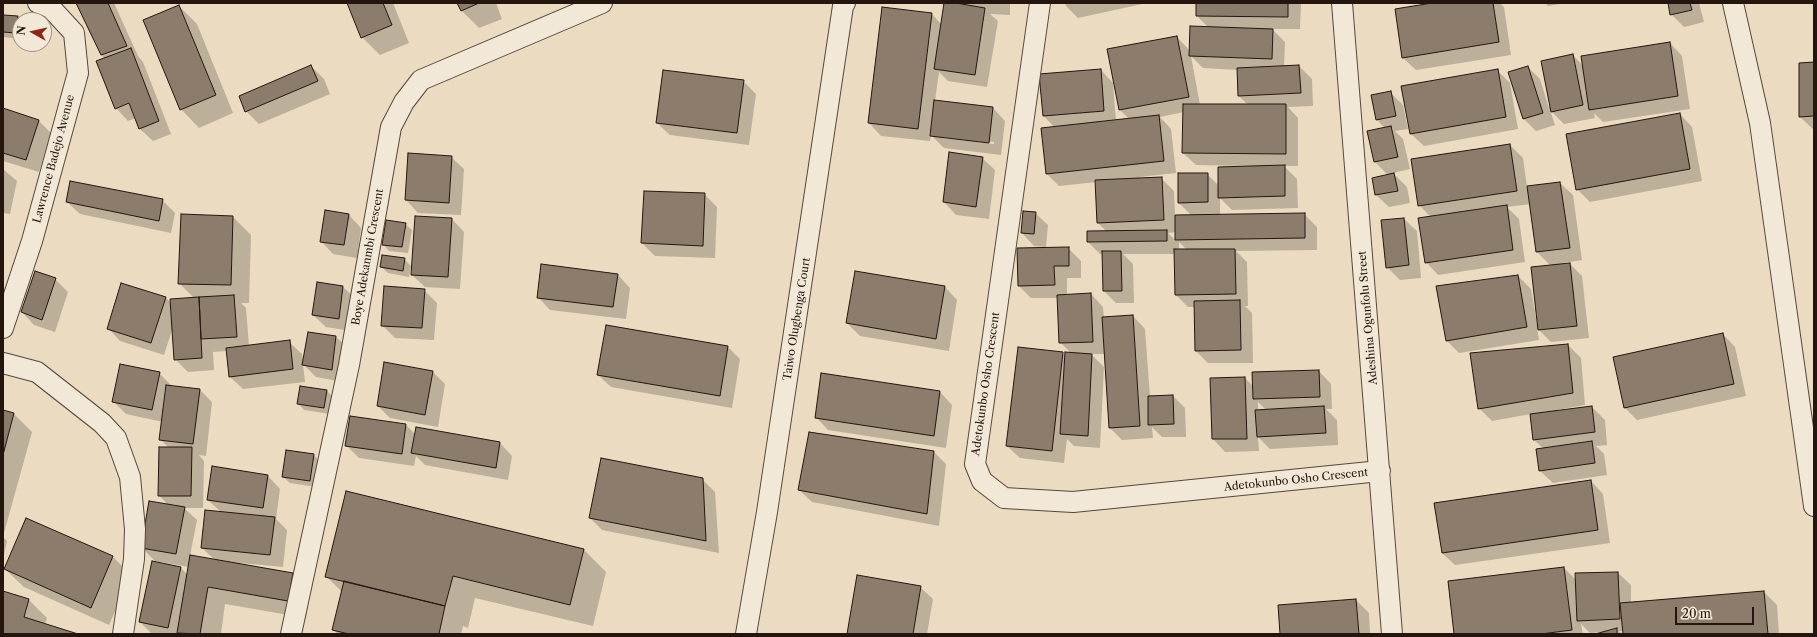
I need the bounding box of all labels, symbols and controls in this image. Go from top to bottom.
north arrow [12,12,52,52]
text: N [14,25,29,36]
street label: Lawrence Badejo Avenue [30,93,78,225]
street label: Boye Adekanmbi Crescent [349,188,387,326]
street label: Adeshina Ogunfolu Street [1356,250,1380,386]
street label: Taiwo Olugbenga Court [781,257,813,381]
street label: Adetokunbo Osho Crescent [969,311,1003,457]
street label: Adetokunbo Osho Crescent [1223,466,1369,494]
scale bar [1677,599,1756,625]
text: 20 m [1682,606,1711,621]

